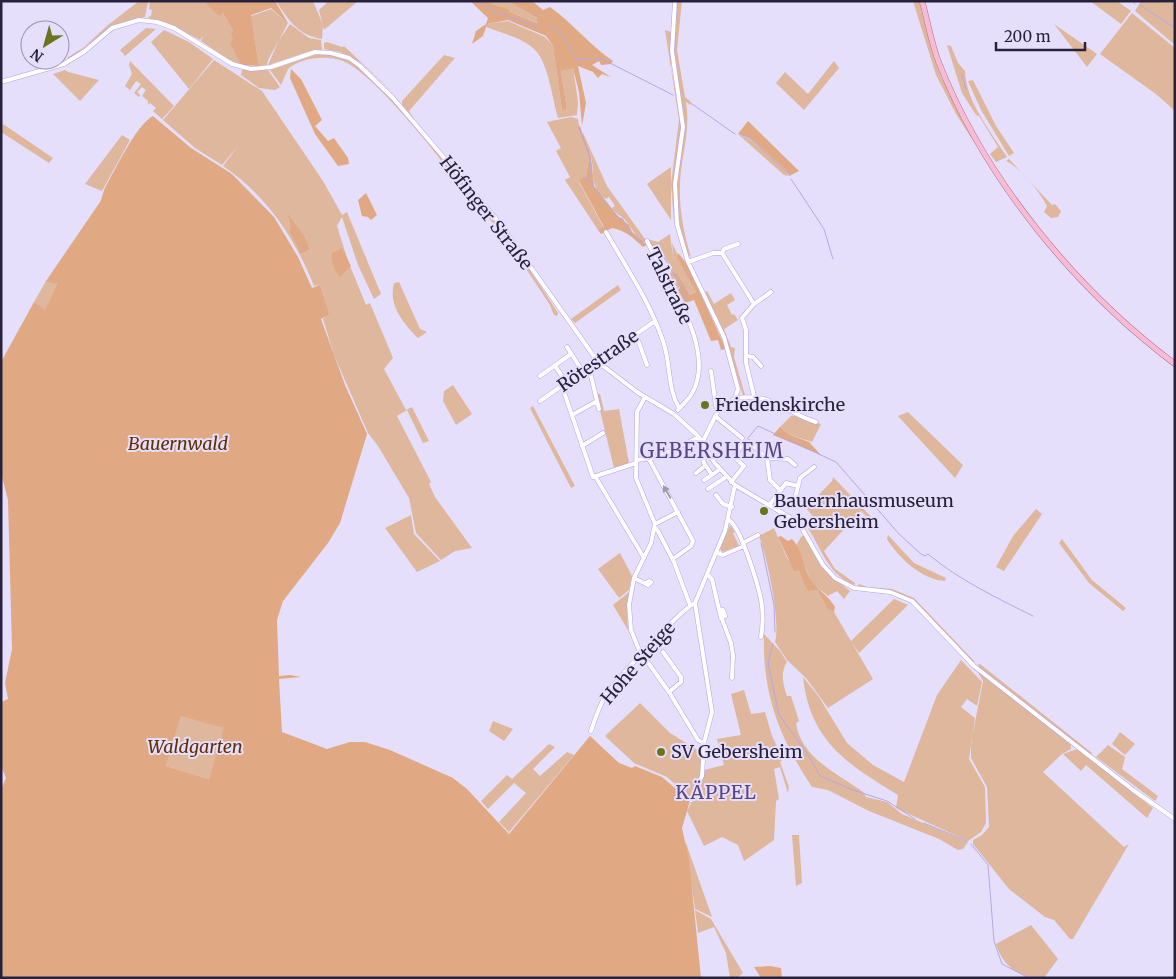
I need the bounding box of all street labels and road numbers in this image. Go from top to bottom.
street label: Höfinger Straße [435,151,538,274]
street label: Talstraße [641,244,698,328]
street label: Rötestraße [553,324,643,397]
street label: Hohe Steige [595,617,680,709]

